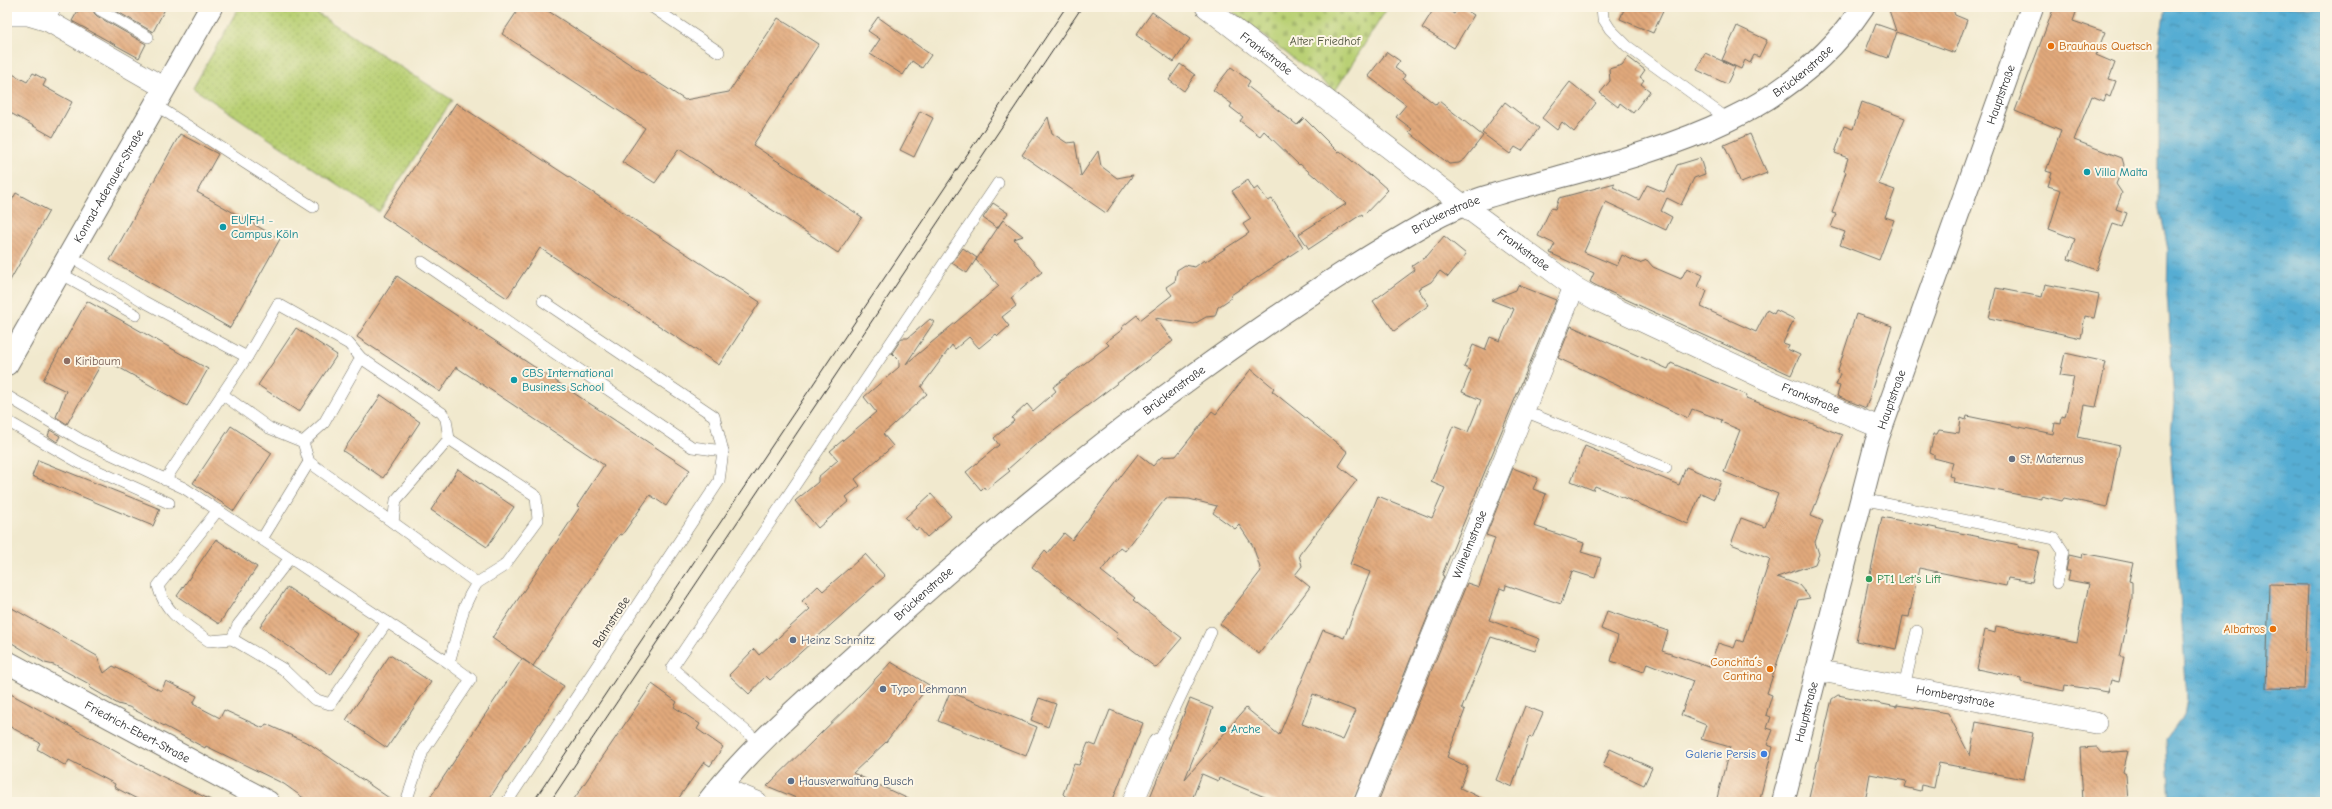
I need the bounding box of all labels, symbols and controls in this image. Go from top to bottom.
street label: Frankstraße [1238,29,1295,78]
park label: Alter Friedhof [1290,34,1361,48]
place label: Brauhaus Quetsch [2059,39,2152,53]
marker: Brauhaus Quetsch [2046,41,2056,51]
street label: Brückenstraße [1770,42,1836,100]
street label: Hauptstraße [1984,63,2018,126]
street label: Konrad-Adenauer-Straße [71,127,147,245]
place label: Villa Malta [2095,165,2148,179]
marker: Villa Malta [2082,167,2092,177]
street label: Brückenstraße [1409,193,1482,237]
place label: EU|FH - Campus Köln [231,213,298,241]
marker: EU|FH - Campus Köln [218,222,228,232]
street label: Frankstraße [1495,226,1553,274]
place label: Kiribaum [75,354,121,368]
marker: Kiribaum [62,356,72,366]
street label: Brückenstraße [1140,362,1208,418]
place label: CBS International Business School [522,366,613,394]
street label: Hauptstraße [1874,368,1909,431]
marker: CBS International Business School [509,375,519,385]
street label: Frankstraße [1779,380,1842,417]
place label: St. Maternus [2020,452,2084,466]
marker: St. Maternus [2007,454,2017,464]
street label: Wilhelmstraße [1449,508,1490,581]
street label: Brückenstraße [891,564,956,623]
place label: PT1 Let's Lift [1877,572,1941,586]
marker: PT1 Let's Lift [1864,574,1874,584]
street label: Bahnstraße [589,594,633,650]
place label: Albatros [2224,622,2265,636]
marker: Albatros [2268,624,2278,634]
place label: Heinz Schmitz [801,633,875,647]
marker: Heinz Schmitz [788,635,798,645]
place label: Conchita´s Cantina [1710,655,1762,683]
marker: Conchita´s Cantina [1765,664,1775,674]
street label: Hauptstraße [1792,680,1821,744]
place label: Typo Lehmann [891,682,967,696]
street label: Hombergstraße [1915,682,1996,711]
marker: Typo Lehmann [878,684,888,694]
street label: Friedrich-Ebert-Straße [82,698,192,766]
place label: Arche [1231,722,1261,736]
marker: Arche [1218,724,1228,734]
place label: Galerie Persis [1685,747,1756,761]
marker: Galerie Persis [1759,749,1769,759]
place label: Hausverwaltung Busch [799,774,914,788]
marker: Hausverwaltung Busch [786,776,796,786]

